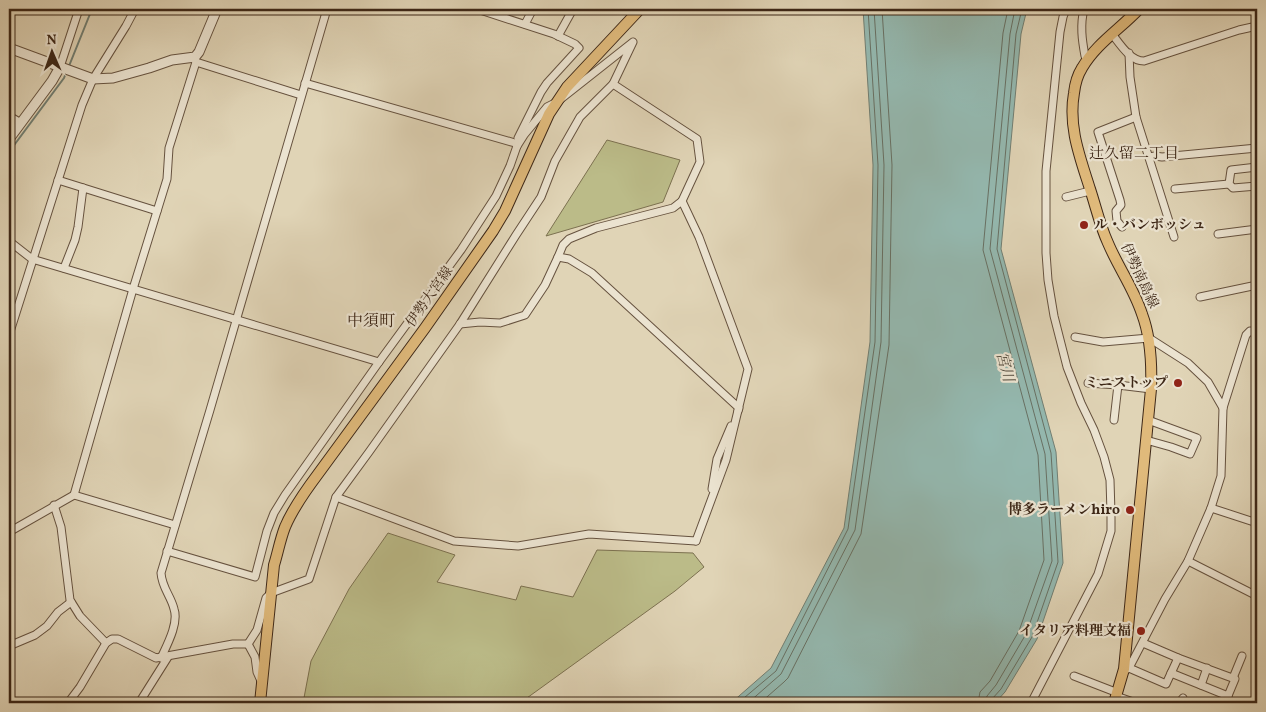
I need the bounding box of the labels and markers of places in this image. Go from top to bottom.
place label: ル・バンボッシュ [1094,216,1206,235]
marker: ル・バンボッシュ [1078,219,1090,231]
place label: ミニストップ [1084,374,1168,393]
marker: ミニストップ [1172,377,1184,389]
place label: 博多ラーメンhiro [1008,501,1120,520]
marker: 博多ラーメンhiro [1124,504,1136,516]
place label: イタリア料理文福 [1019,622,1131,641]
marker: イタリア料理文福 [1135,625,1147,637]

